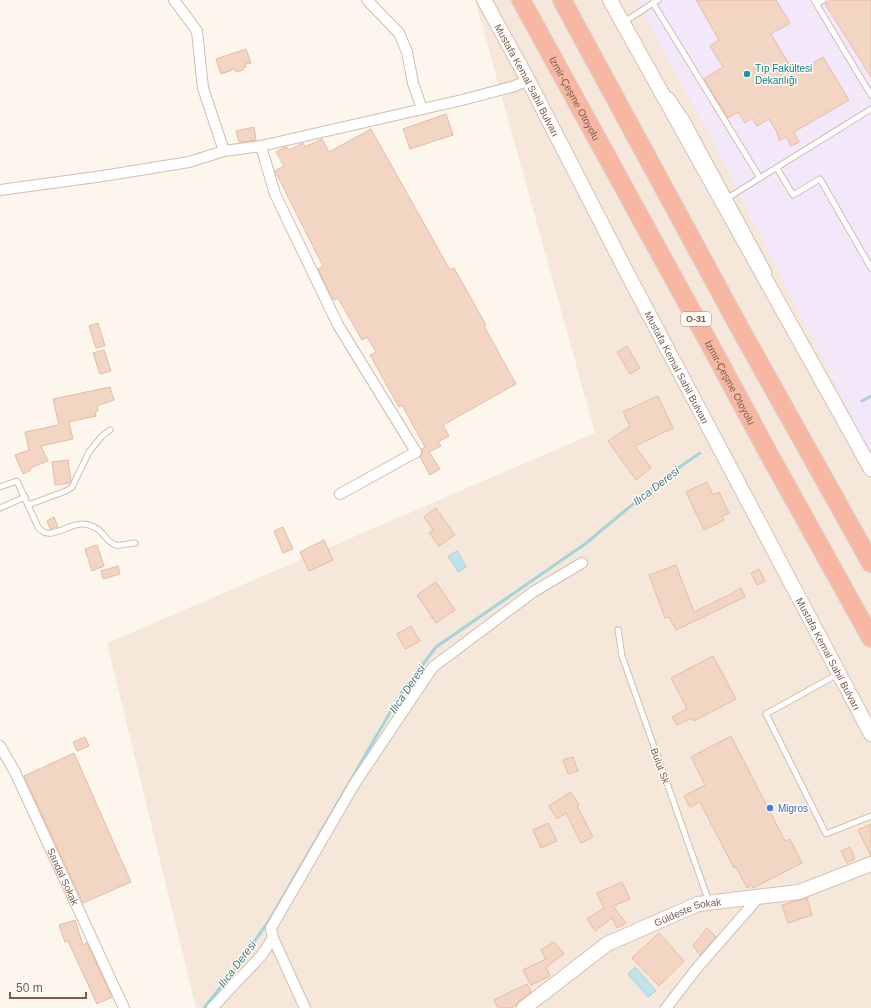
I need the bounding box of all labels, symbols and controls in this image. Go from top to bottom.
street label: Mustafa Kemal Sahil Bulvarı [492,22,561,138]
street label: İzmir-Çeşme Otoyolu [547,54,602,142]
place label: Tıp Fakültesi Dekanlığı [755,63,812,86]
marker: Tıp Fakültesi Dekanlığı [742,69,752,79]
street label: Mustafa Kemal Sahil Bulvarı [642,309,711,426]
road number: O-31 [681,312,711,326]
street label: İzmir-Çeşme Otoyolu [703,338,757,427]
water label: Ilıca Deresi [631,464,682,508]
street label: Mustafa Kemal Sahil Bulvarı [794,596,862,712]
water label: Ilıca Deresi [387,662,428,715]
street label: Bulut Sk. [649,746,673,788]
marker: Migros [765,803,775,813]
place label: Migros [778,803,808,814]
street label: Sandal Sokak [45,846,81,908]
street label: Güldeste Sokak [652,896,723,929]
water label: Ilıca Deresi [216,938,259,990]
scale bar [10,974,86,1000]
text: 50 m [16,981,43,995]

